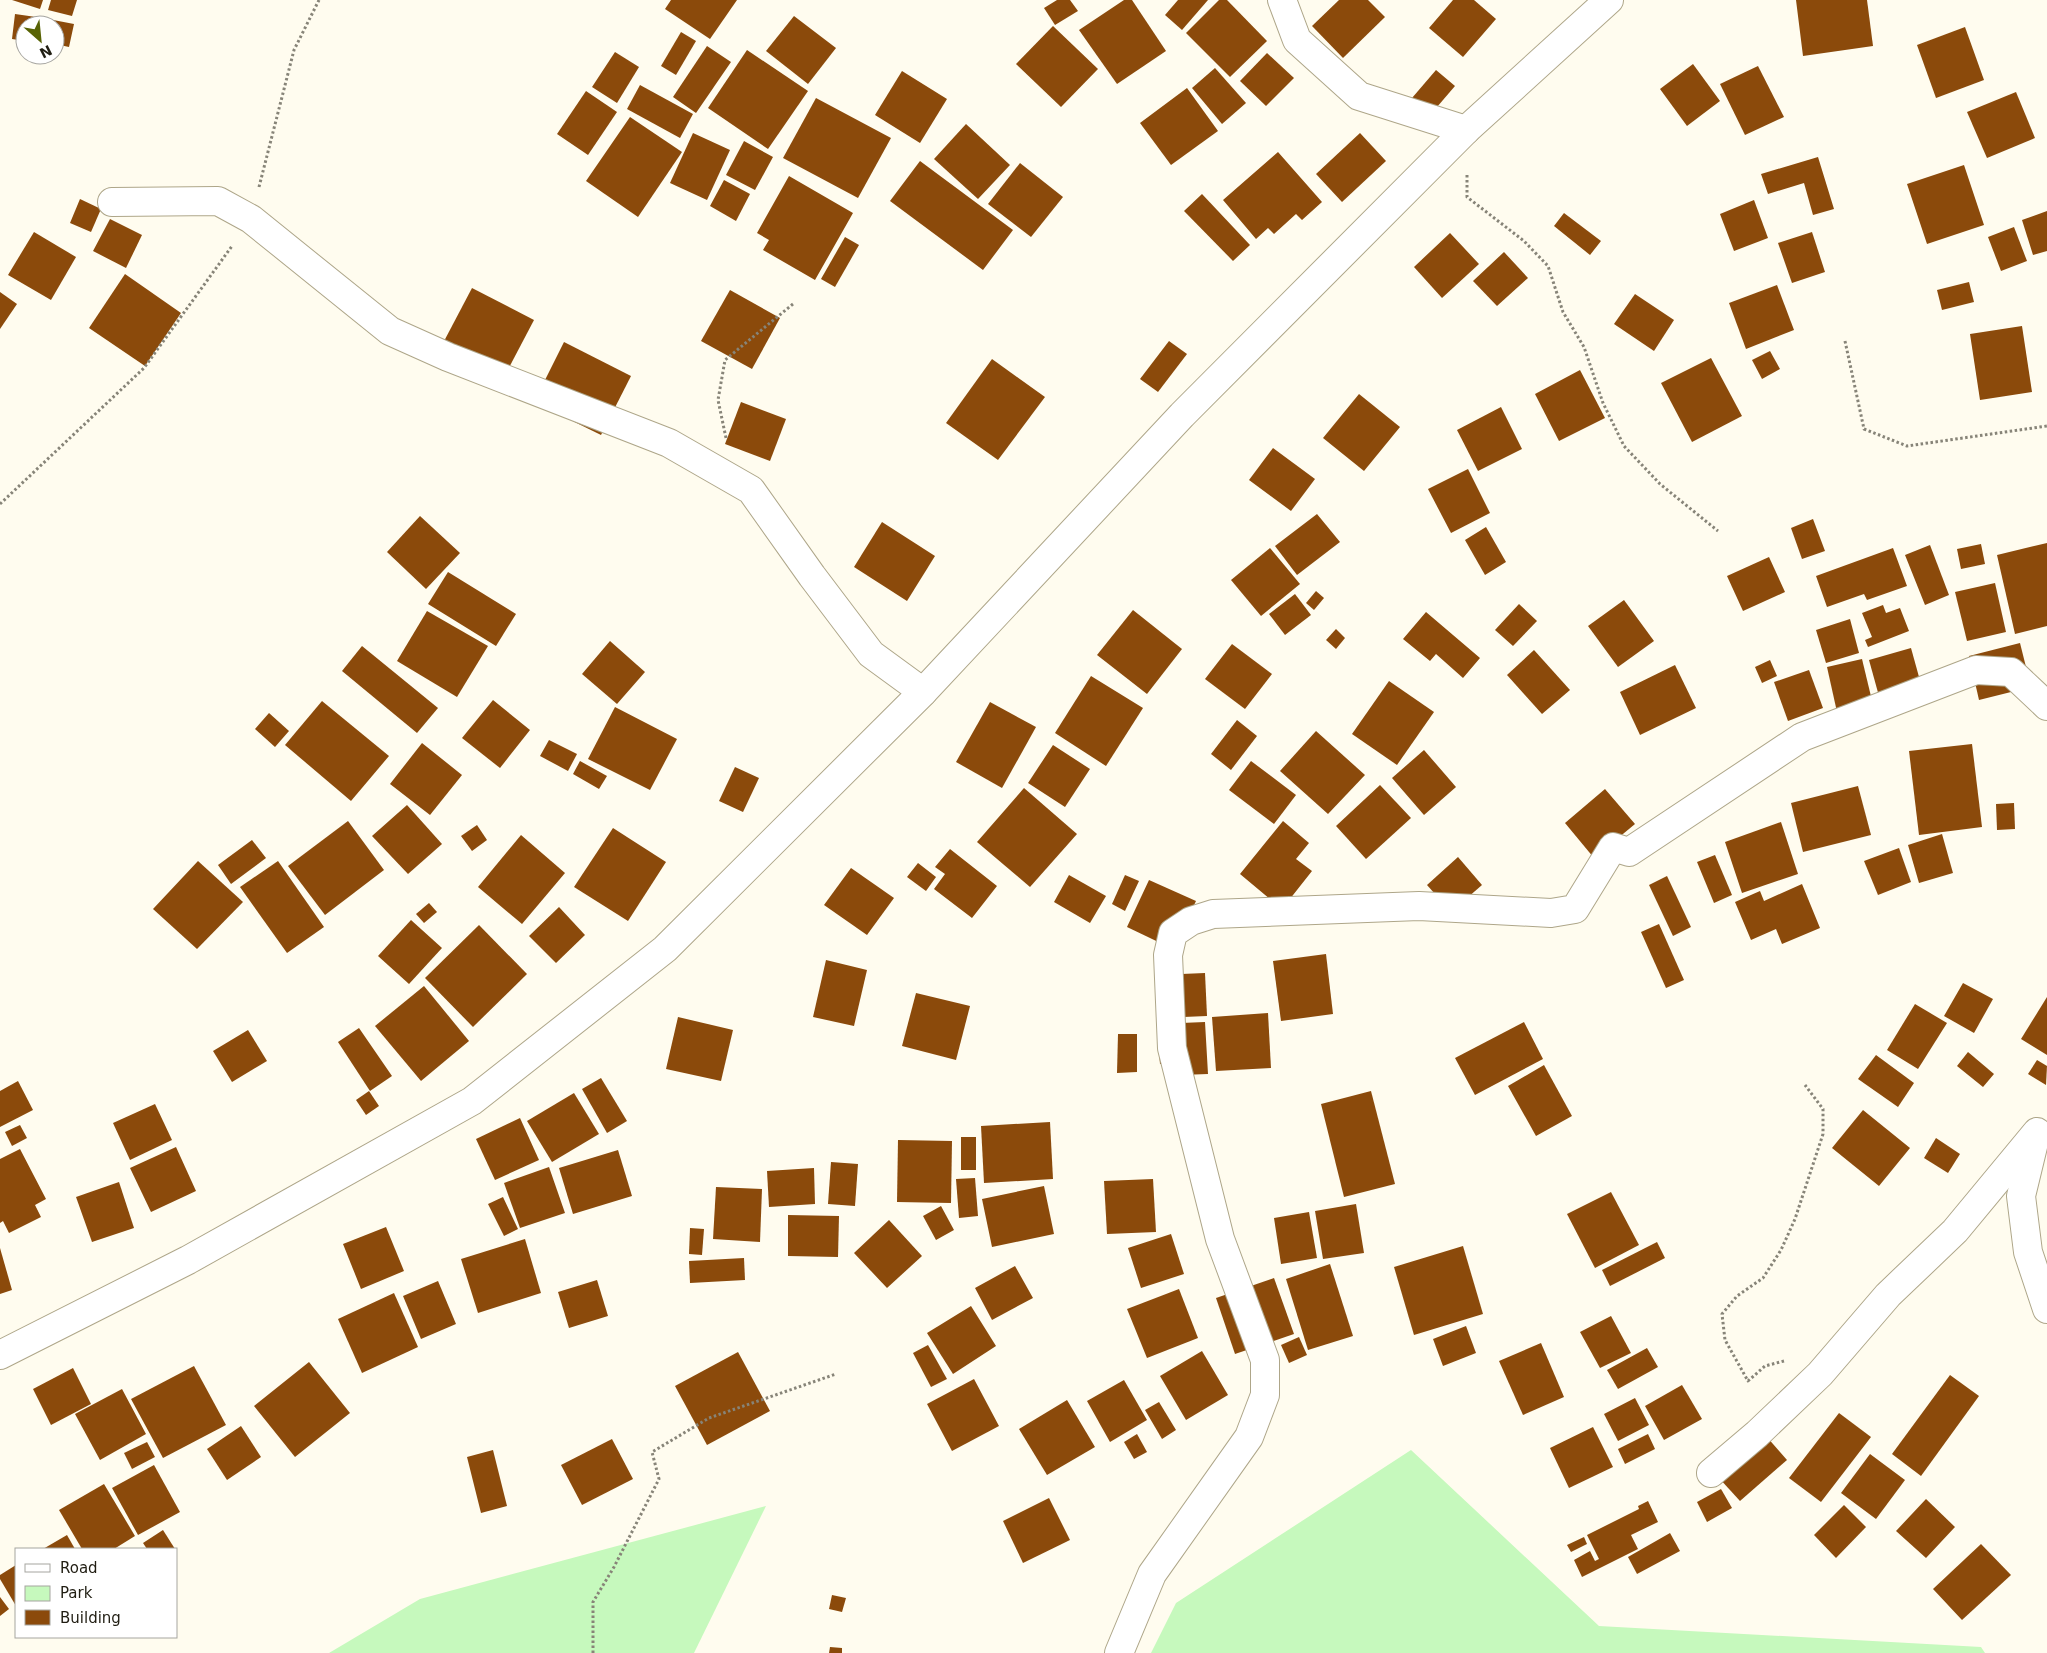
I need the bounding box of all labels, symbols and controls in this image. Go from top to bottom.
north arrow [15,15,65,65]
text: N [37,42,55,61]
legend [15,1548,178,1638]
text: Road [60,1559,98,1577]
text: Park [60,1584,93,1602]
text: Building [60,1609,121,1627]

